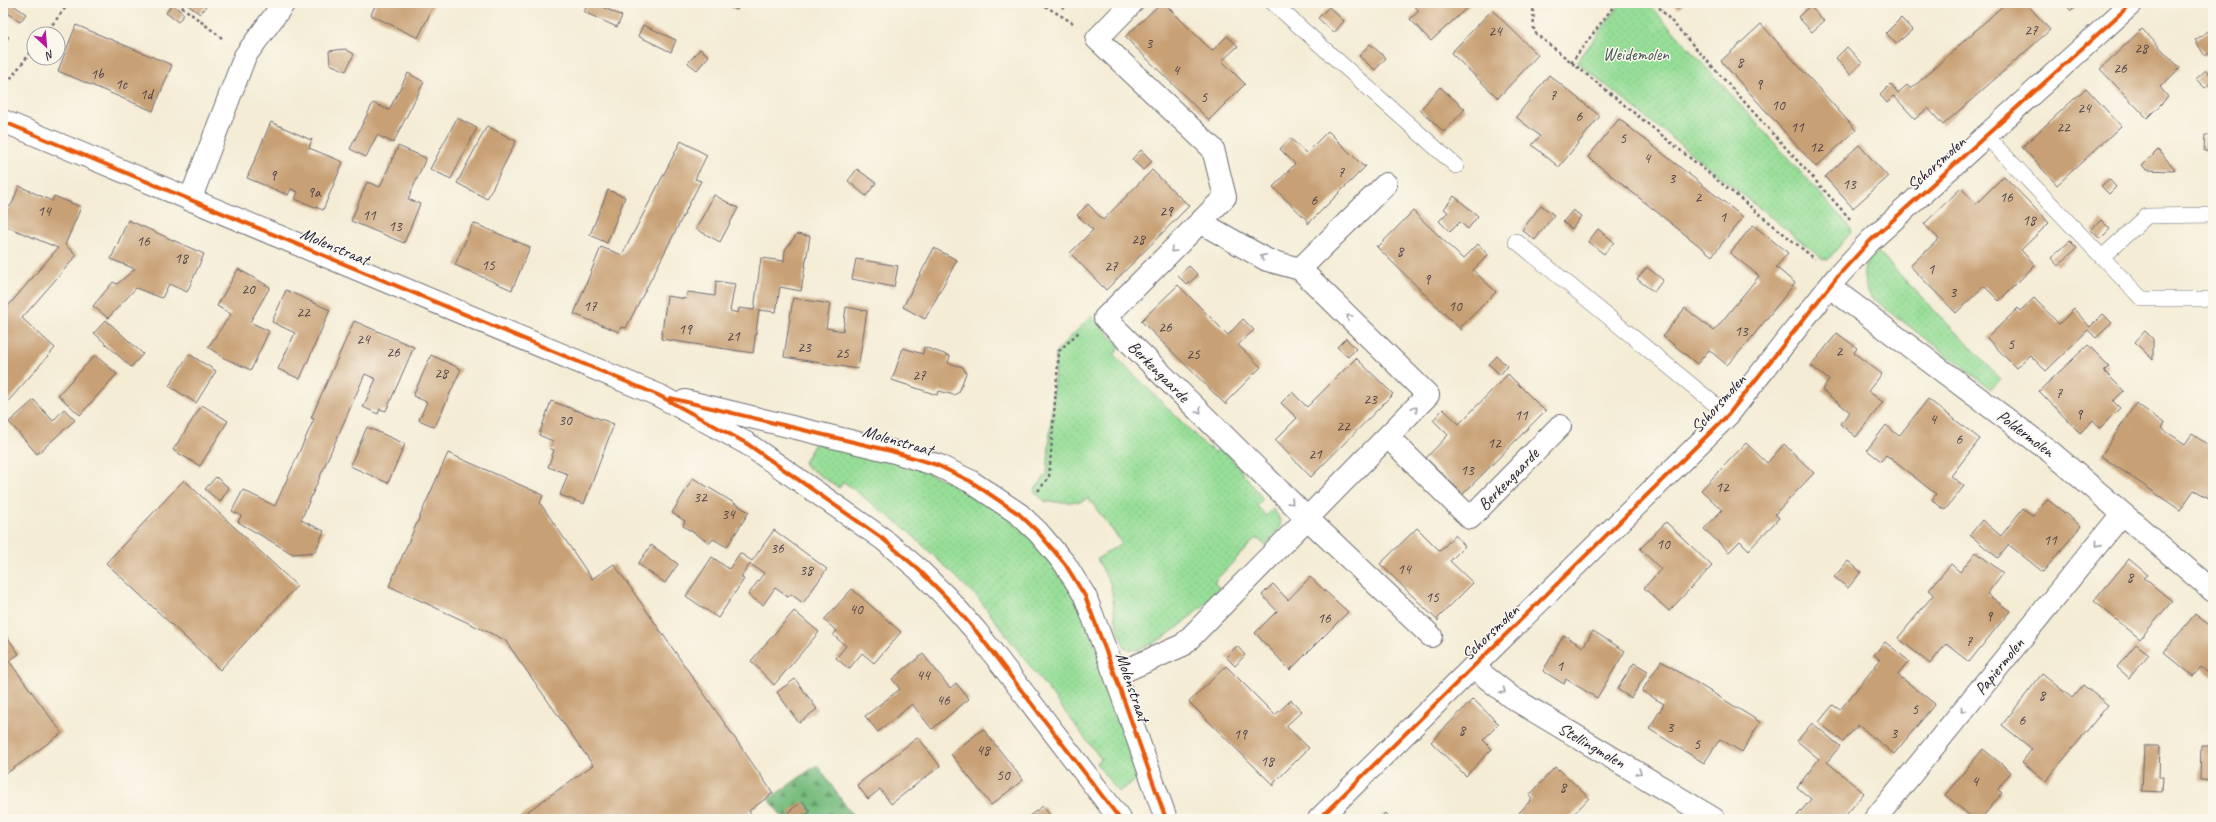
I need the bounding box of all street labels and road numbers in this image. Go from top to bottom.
street label: Schorsmolen [1903,131,1971,195]
street label: Molenstraat [298,223,374,271]
street label: Berkengaarde [1123,336,1195,408]
street label: Schorsmolen [1686,369,1751,437]
street label: Poldermolen [1993,405,2060,462]
street label: Molenstraat [860,420,938,461]
street label: Berkengaarde [1473,443,1544,515]
street label: Schorsmolen [1457,599,1525,665]
street label: Papiermolen [1970,633,2029,699]
street label: Molenstraat [1111,650,1155,727]
street label: Stellingmolen [1554,718,1629,773]

